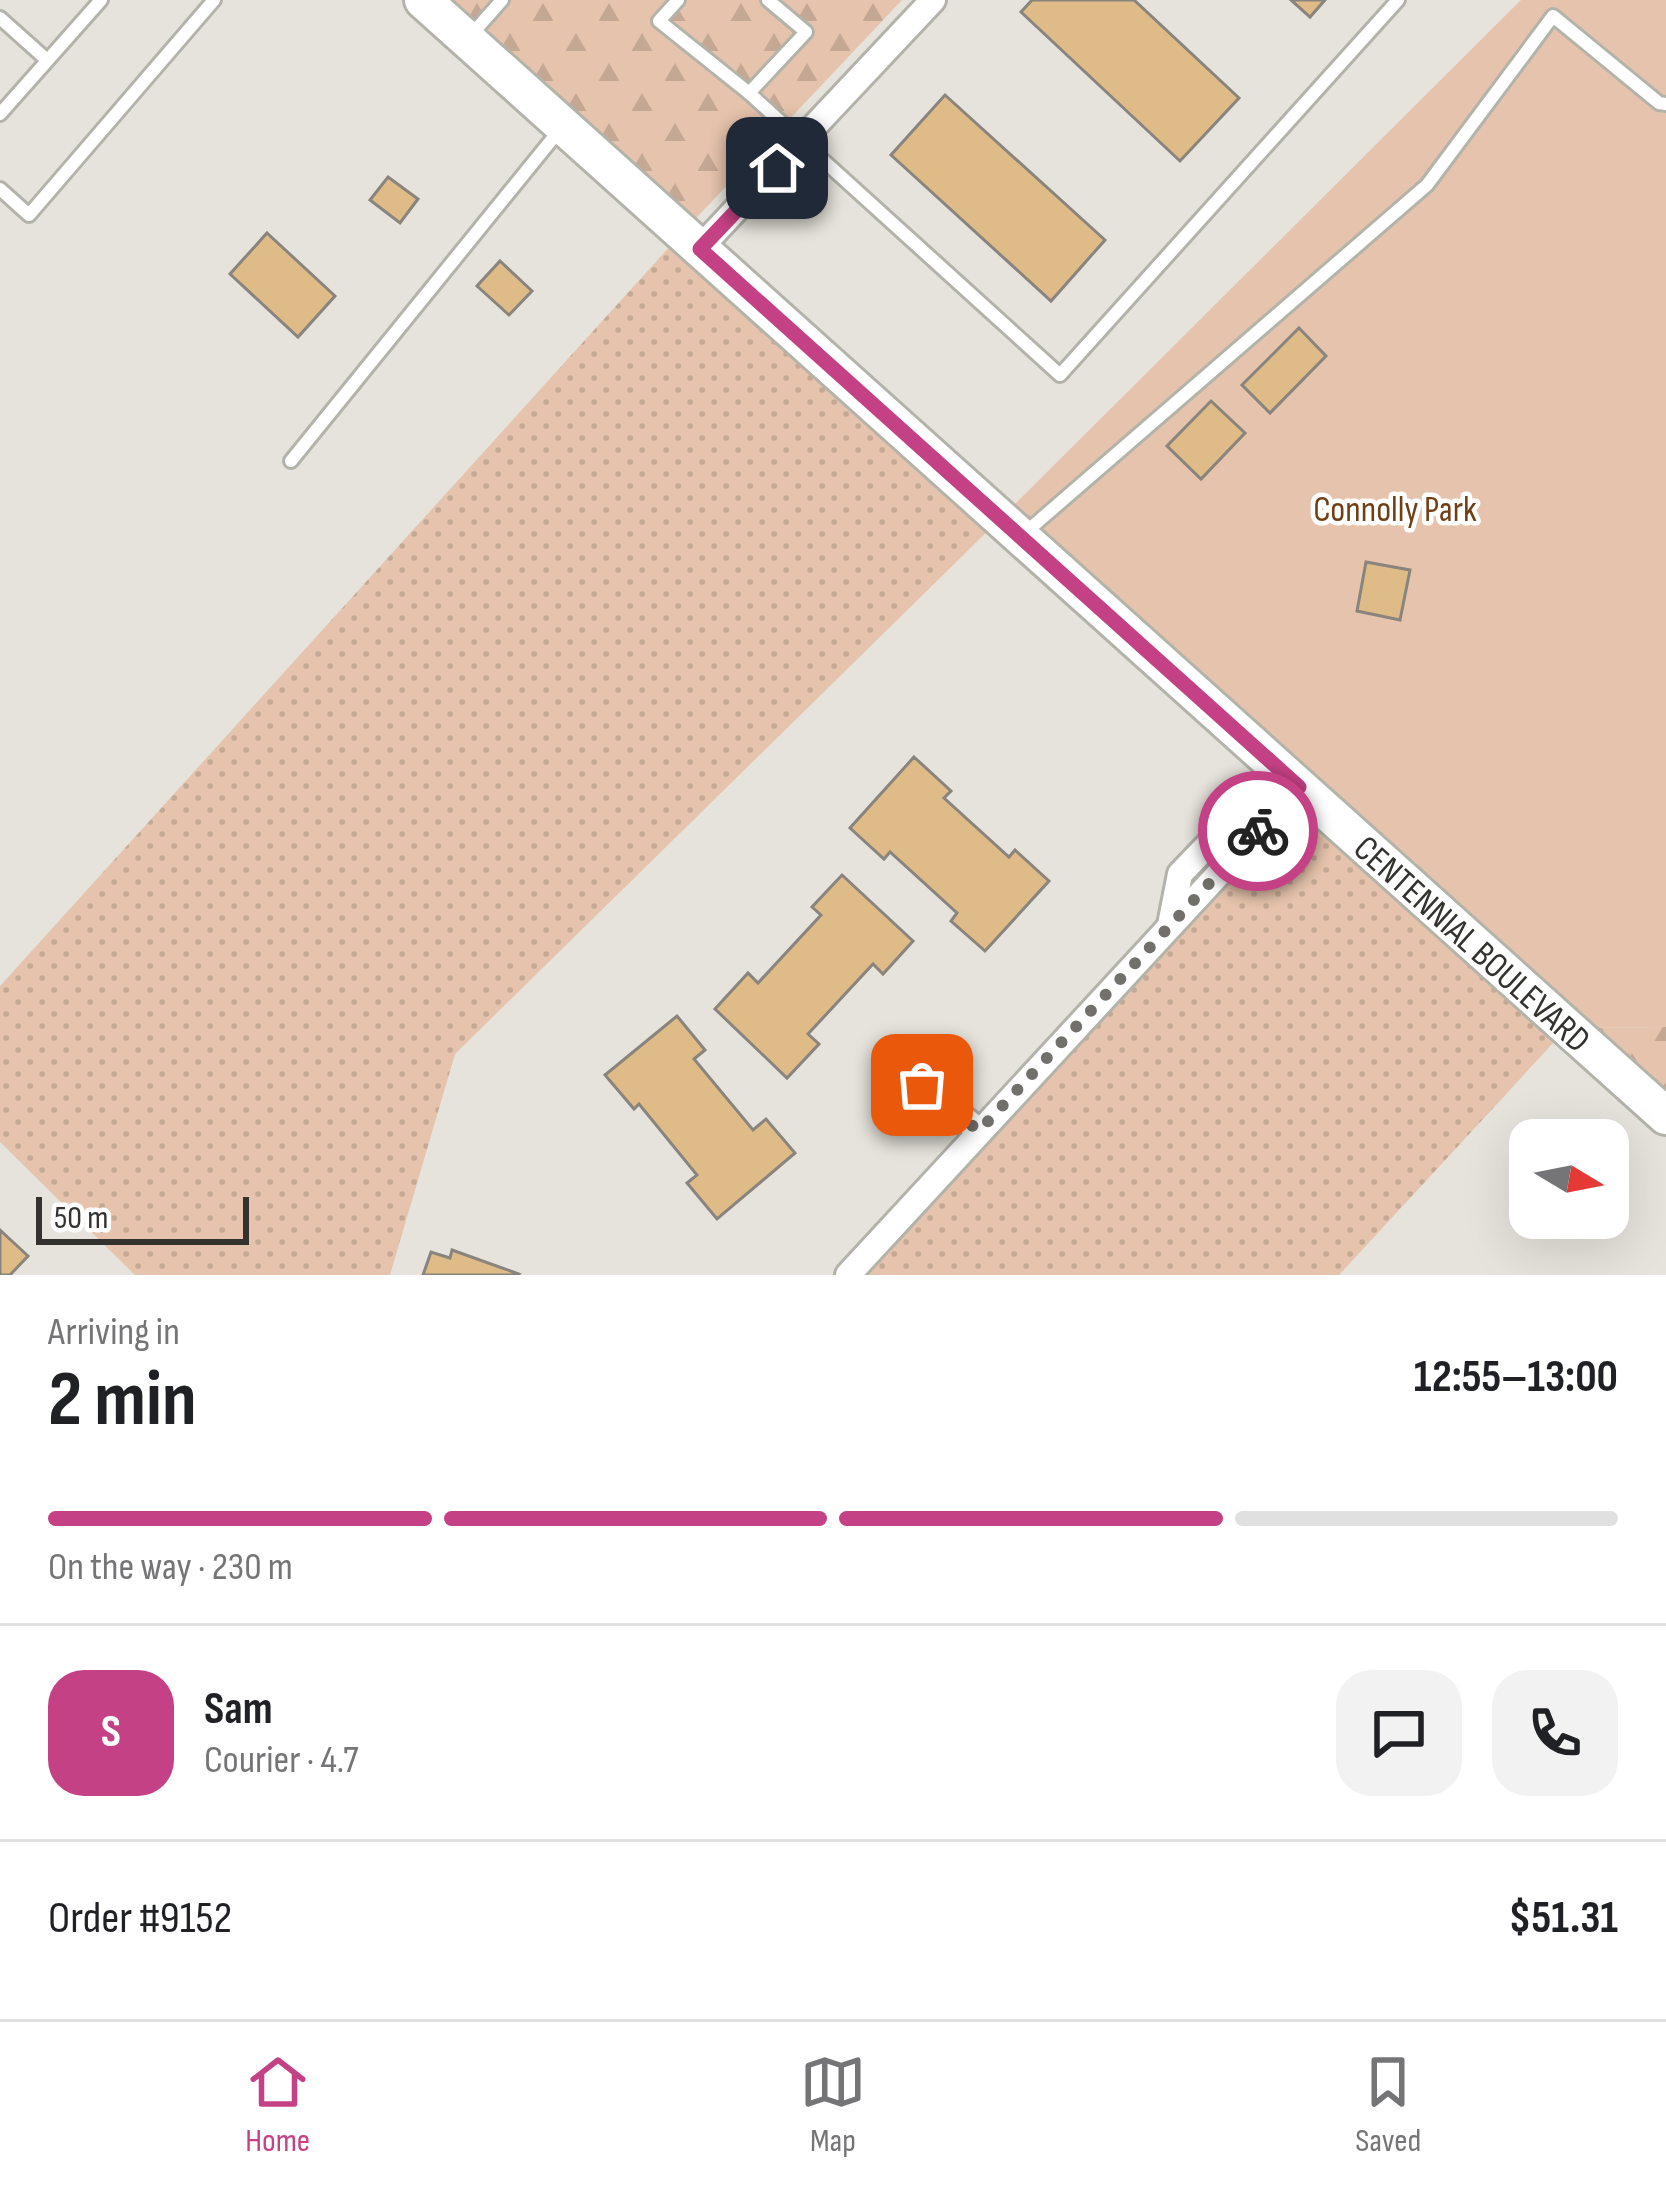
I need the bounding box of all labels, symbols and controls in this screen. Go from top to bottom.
pin [726,117,828,219]
icon: home [744,135,810,201]
park label: Connolly Park [1313,489,1477,532]
courier [1198,771,1318,891]
icon: bike [1225,798,1291,864]
street label: CENTENNIAL BOULEVARD [1344,827,1598,1062]
pin [871,1034,973,1136]
icon: bag [889,1052,955,1118]
north arrow [1509,1119,1629,1239]
map controls [1509,1119,1629,1239]
scale bar [36,1191,249,1244]
text: 50 m [54,1198,108,1238]
text: Arriving in [48,1309,180,1356]
text: 12:55–13:00 [1414,1350,1618,1405]
text: 2 min [48,1354,197,1447]
text: On the way · 230 m [48,1544,293,1591]
button: chat [1336,1670,1462,1796]
button: phone [1492,1670,1618,1796]
text: Sam [204,1682,273,1737]
text: S [101,1705,121,1760]
text: Courier · 4.7 [204,1737,359,1784]
text: Order #9152 [48,1891,232,1946]
text: $51.31 [1508,1891,1618,1946]
tab: Home [245,2049,311,2161]
tab: Map [800,2049,866,2161]
tab: Saved [1355,2049,1421,2161]

